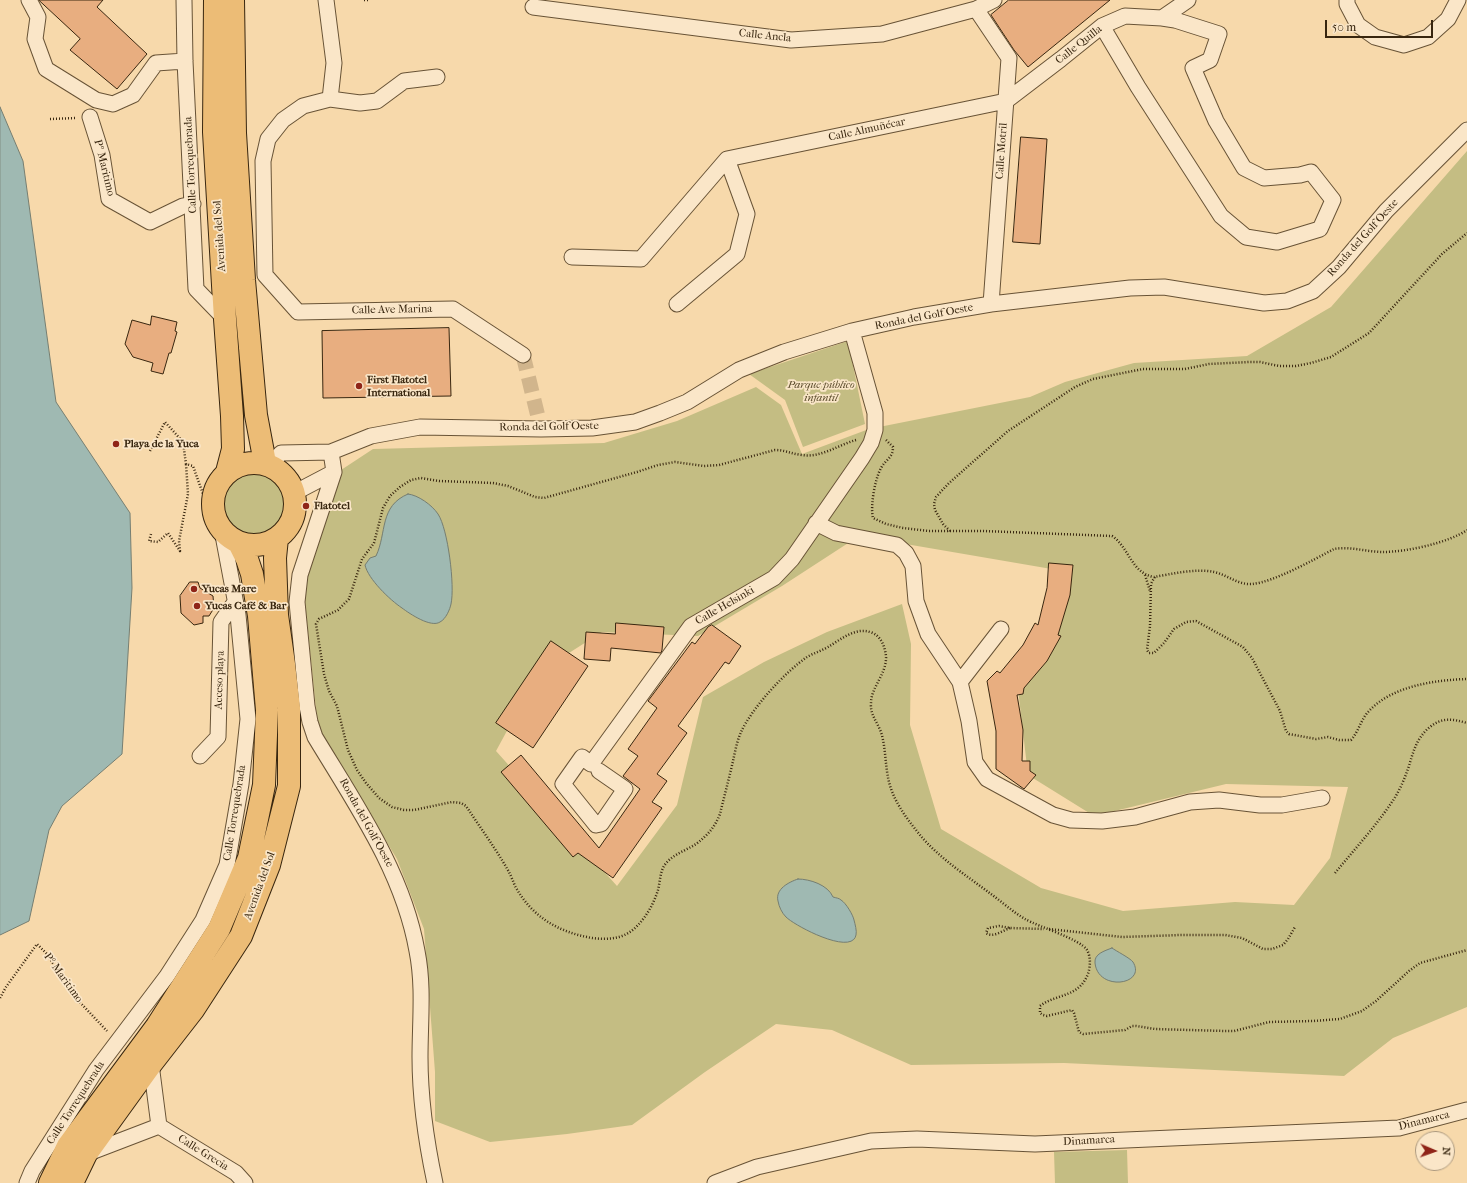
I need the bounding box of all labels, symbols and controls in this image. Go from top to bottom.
scale bar [1327,12,1435,38]
text: 50 m [1332,20,1356,34]
street label: Calle Quilla [1053,23,1105,67]
street label: Calle Ancla [738,27,792,45]
street label: Calle Almuñécar [827,115,907,145]
street label: Calle Torrequebrada [182,116,200,214]
street label: Calle Motril [993,122,1011,180]
street label: Pº Maritimo [91,138,117,198]
street label: Ronda del Golf Oeste [1325,197,1401,279]
street label: Avenida del Sol [211,200,229,272]
street label: Ronda del Golf Oeste [874,301,974,333]
street label: Calle Ave Marina [351,303,433,317]
place label: First Flatotel International [367,373,430,399]
park label: Parque público infantil [787,378,855,404]
marker: First Flatotel International [354,381,364,391]
street label: Ronda del Golf Oeste [499,420,599,434]
place label: Playa de la Yuca [124,437,199,451]
marker: Playa de la Yuca [111,439,121,449]
place label: Flatotel [314,499,350,513]
marker: Flatotel [301,501,311,511]
place label: Yucas Mare [202,582,256,596]
marker: Yucas Mare [189,584,199,594]
street label: Calle Helsinki [693,584,757,628]
place label: Yucas Café & Bar [205,599,286,613]
marker: Yucas Café & Bar [192,601,202,611]
street label: Acceso playa [212,650,228,710]
street label: Calle Torrequebrada [221,764,249,862]
street label: Ronda del Golf Oeste [336,776,396,870]
street label: Avenida del Sol [242,850,278,922]
street label: Pº Maritimo [41,951,85,1005]
street label: Calle Torrequebrada [44,1059,108,1147]
street label: Dinamarca [1397,1108,1451,1134]
north arrow [1415,1131,1455,1171]
street label: Calle Grecia [175,1132,231,1174]
street label: Dinamarca [1063,1133,1115,1149]
text: N [1440,1147,1453,1156]

